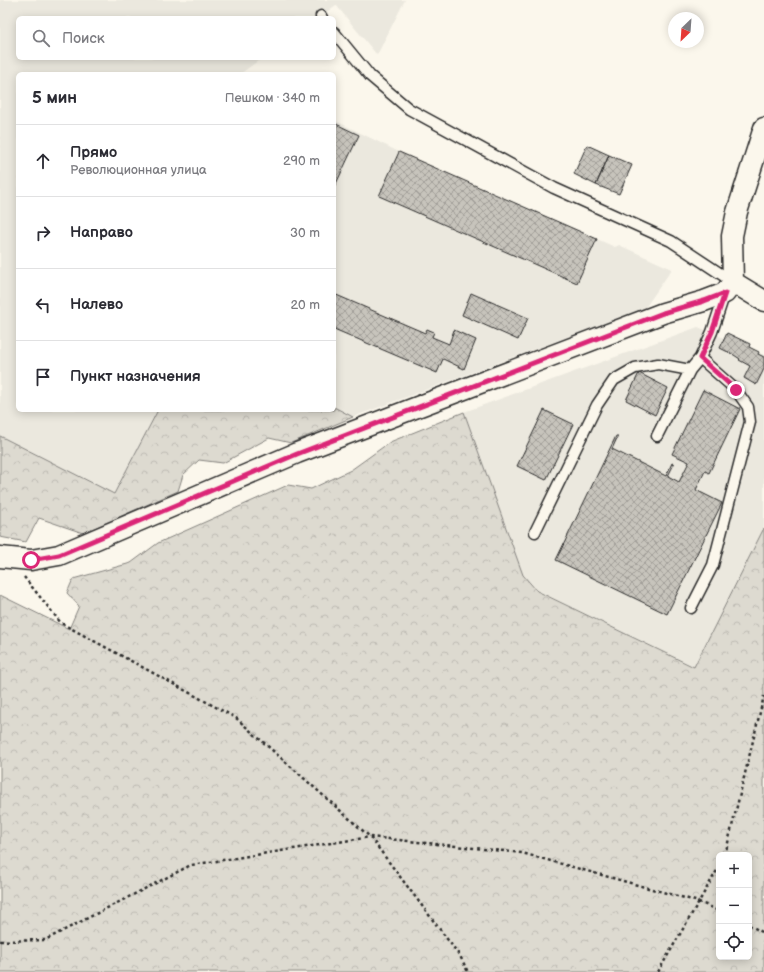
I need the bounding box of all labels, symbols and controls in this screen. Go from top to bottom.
north arrow [668,12,704,48]
search box [16,16,336,60]
icon: search [30,27,52,49]
text: Поиск [62,29,105,48]
text: 5 мин [32,88,77,108]
text: Пешком · 340 m [225,90,320,106]
text: Прямо [70,143,117,162]
icon: ahead [32,150,54,172]
text: 290 m [283,153,320,169]
text: Революционная улица [70,162,207,178]
icon: right [32,222,54,244]
text: Направо [70,223,133,242]
text: 30 m [290,225,320,241]
icon: left [32,294,54,316]
text: Налево [70,295,123,314]
text: 20 m [290,297,320,313]
icon: arrive [32,366,54,388]
text: Пункт назначения [70,367,201,386]
route end [727,381,745,399]
route start [22,551,40,569]
map controls [716,852,752,960]
button: + [716,852,752,888]
button: − [716,888,752,924]
button: locate [716,924,752,960]

